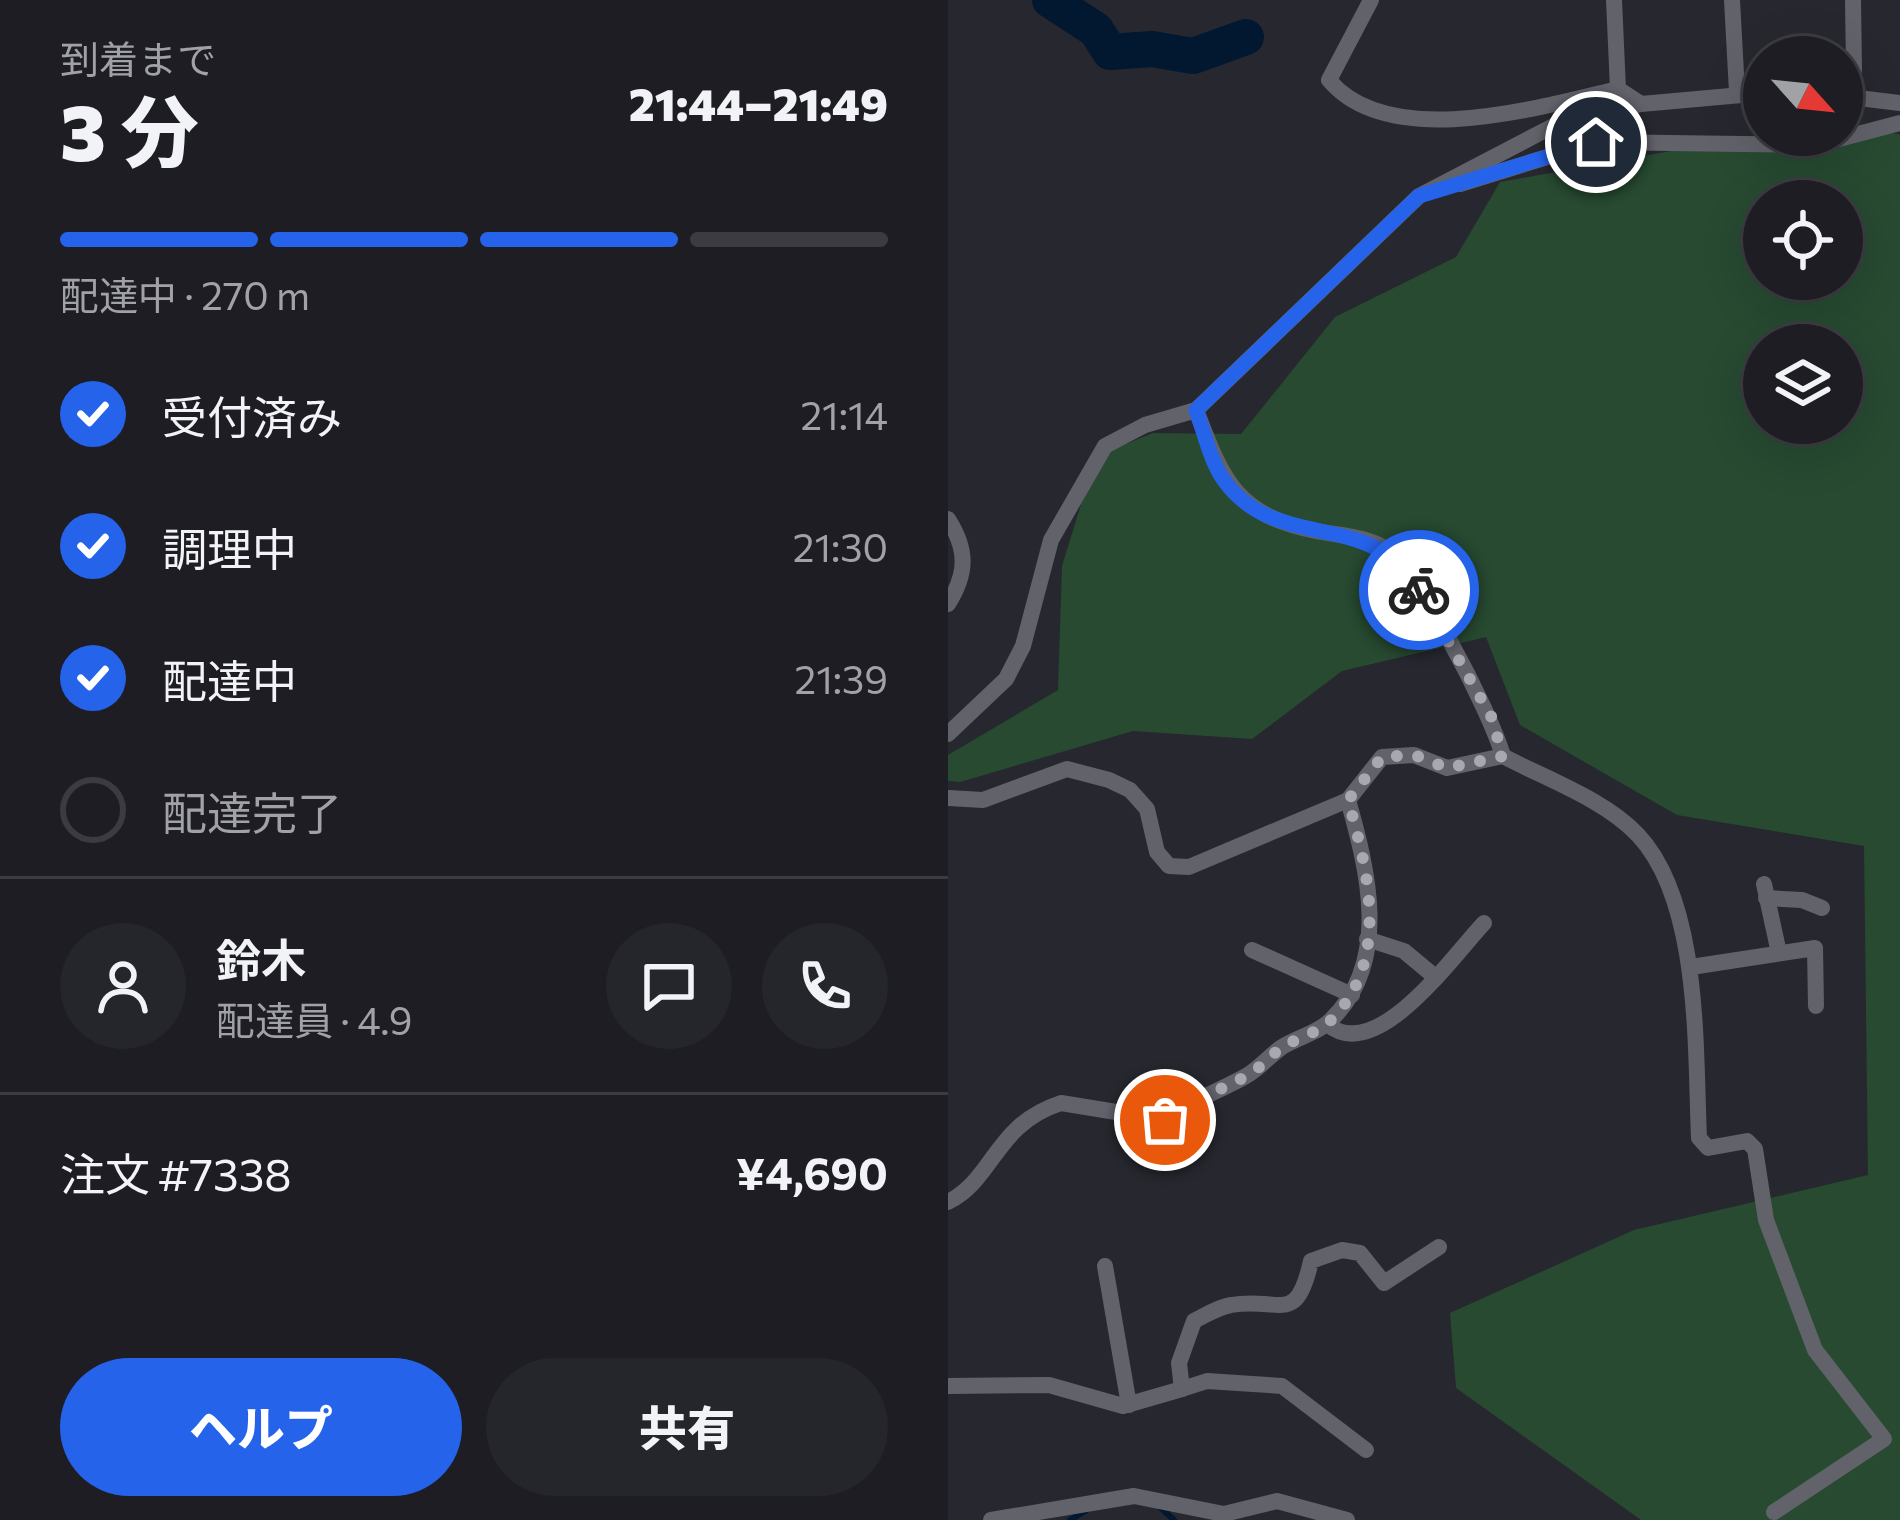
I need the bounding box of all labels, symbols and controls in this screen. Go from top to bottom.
text: 到着まで [60,34,216,82]
north arrow [1743,36,1863,156]
map controls [1743,36,1863,444]
text: 21:44–21:49 [629,75,888,130]
text: 3 分 [60,82,199,177]
pin [1545,91,1647,193]
icon: home [1563,109,1629,175]
button: locate [1743,180,1863,300]
text: 配達中 · 270 m [60,270,310,318]
button: layers [1743,324,1863,444]
icon: check [60,381,126,447]
text: 受付済み [162,388,342,443]
text: 21:14 [800,390,888,438]
icon: check [60,513,126,579]
text: 調理中 [162,520,297,575]
text: 21:30 [793,522,888,570]
courier [1359,530,1479,650]
icon: bike [1386,557,1452,623]
icon: check [60,645,126,711]
text: 配達中 [162,652,297,707]
text: 21:39 [795,654,888,702]
text: 配達完了 [162,784,342,839]
button: person [60,923,186,1049]
button: chat [606,923,732,1049]
button: phone [762,923,888,1049]
text: 鈴木 [216,931,306,986]
text: 配達員 · 4.9 [216,995,412,1043]
pin [1114,1069,1216,1171]
icon: bag [1132,1087,1198,1153]
text: ¥4,690 [736,1144,888,1199]
text: 注文 #7338 [60,1145,292,1200]
button: ヘルプ [60,1358,462,1496]
button: 共有 [486,1358,888,1496]

